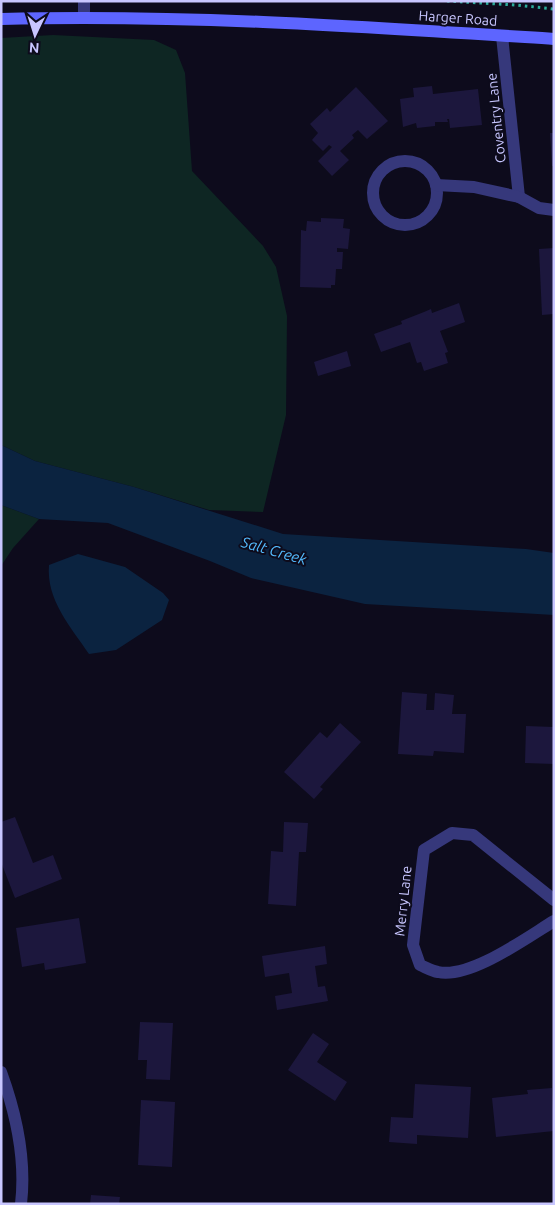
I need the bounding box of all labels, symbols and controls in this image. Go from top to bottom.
street label: Harger Road [418,7,498,29]
north arrow [10,10,60,60]
text: N [28,40,40,56]
street label: Coventry Lane [483,72,509,164]
water label: Salt Creek [239,533,309,568]
street label: Merry Lane [391,865,415,937]

